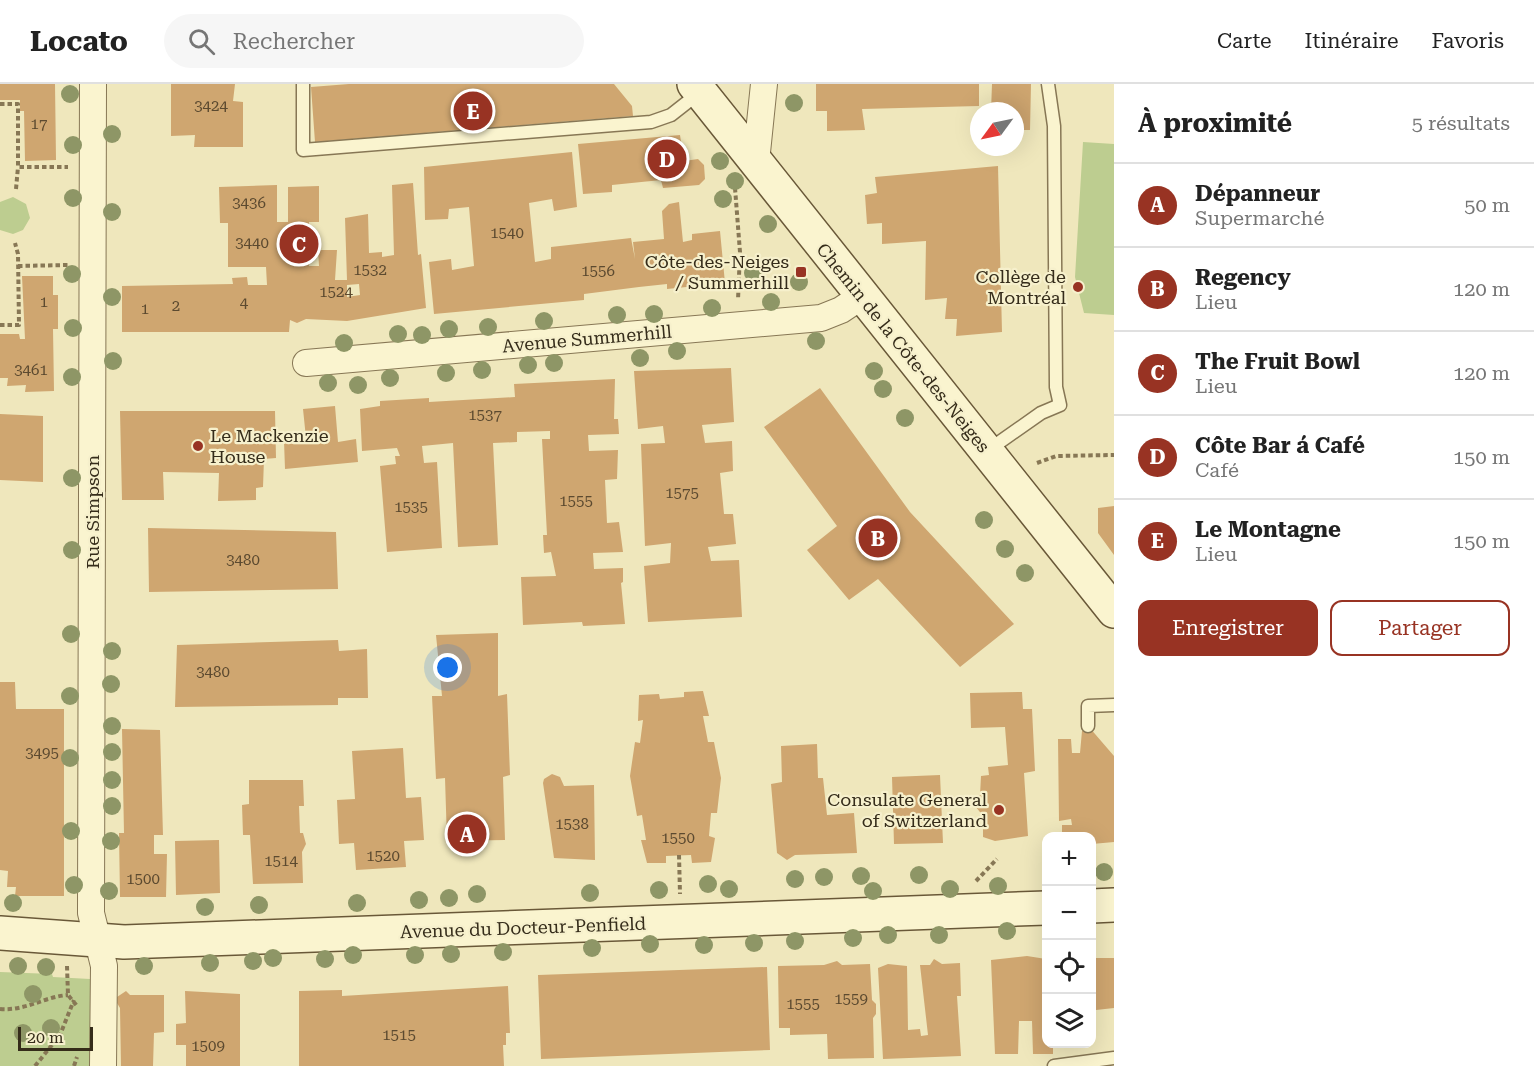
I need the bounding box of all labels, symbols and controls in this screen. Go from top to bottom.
search box [164,14,584,68]
text: Locato [30,25,128,58]
icon: search [185,25,218,58]
text: Rechercher [233,29,355,54]
text: Carte [1217,29,1272,53]
text: Itinéraire [1305,29,1399,53]
text: Favoris [1432,29,1504,53]
pin: E [454,88,492,134]
house number: 3424 [194,97,228,115]
north arrow [970,102,1024,156]
text: À proximité [1138,108,1292,138]
text: 5 résultats [1412,111,1510,135]
house number: 17 [31,115,47,133]
pin: D [648,136,686,182]
text: Dépanneur [1195,181,1320,206]
text: A [1150,193,1165,217]
text: 50 m [1464,193,1510,217]
house number: 3436 [232,194,266,212]
text: Supermarché [1195,206,1324,230]
pin: C [280,222,318,266]
house number: 1540 [490,224,524,242]
house number: 3440 [235,234,269,252]
street label: Chemin de la Côte-des-Neiges [812,239,994,456]
place label: Côte-des-Neiges / Summerhill [645,251,789,293]
house number: 1532 [353,261,387,279]
house number: 1556 [581,262,615,280]
marker: Côte-des-Neiges / Summerhill [794,265,808,279]
text: Regency [1195,265,1291,290]
place label: Collège de Montréal [975,266,1066,308]
text: B [1150,277,1165,301]
text: 120 m [1453,277,1510,301]
marker: Collège de Montréal [1071,280,1085,294]
house number: 1524 [319,283,353,301]
text: Lieu [1195,290,1237,314]
house number: 1 [40,293,48,311]
house number: 4 [240,294,249,312]
house number: 2 [172,297,180,315]
house number: 1 [141,300,149,318]
street label: Avenue Summerhill [501,321,673,356]
text: The Fruit Bowl [1195,349,1360,374]
house number: 3461 [14,361,48,379]
text: C [1151,361,1165,385]
text: 120 m [1453,361,1510,385]
text: Lieu [1195,374,1237,398]
house number: 1537 [468,406,502,424]
place label: Le Mackenzie House [210,425,329,467]
text: Côte Bar á Café [1195,433,1365,458]
marker: Le Mackenzie House [191,439,205,453]
text: D [1149,445,1166,469]
text: 150 m [1453,445,1510,469]
street label: Rue Simpson [82,455,103,569]
text: Café [1195,458,1239,482]
house number: 1575 [665,484,699,502]
house number: 1555 [559,492,593,510]
house number: 1535 [394,498,428,516]
pin: B [858,516,898,560]
text: Le Montagne [1195,517,1341,542]
text: E [1151,529,1164,553]
text: 150 m [1453,529,1510,553]
text: Lieu [1195,542,1237,566]
house number: 3480 [226,551,260,569]
button: Enregistrer [1138,600,1318,656]
button: Partager [1330,600,1510,656]
your location [433,653,462,682]
house number: 3480 [196,663,230,681]
house number: 3495 [25,744,59,762]
place label: Consulate General of Switzerland [827,789,987,831]
marker: Consulate General of Switzerland [992,803,1006,817]
pin: A [448,812,486,856]
house number: 1538 [555,815,589,833]
house number: 1550 [661,829,695,847]
map controls [1042,832,1096,1048]
button: + [1042,832,1096,886]
house number: 1520 [366,847,400,865]
house number: 1514 [264,852,298,870]
house number: 1500 [126,870,160,888]
button: − [1042,886,1096,940]
street label: Avenue du Docteur-Penfield [400,913,647,942]
button: locate [1042,940,1096,994]
house number: 1559 [834,990,868,1008]
button: layers [1042,994,1096,1048]
house number: 1555 [786,995,820,1013]
scale bar [18,1024,93,1052]
house number: 1515 [382,1026,416,1044]
text: 20 m [27,1028,64,1047]
house number: 1509 [191,1037,225,1055]

